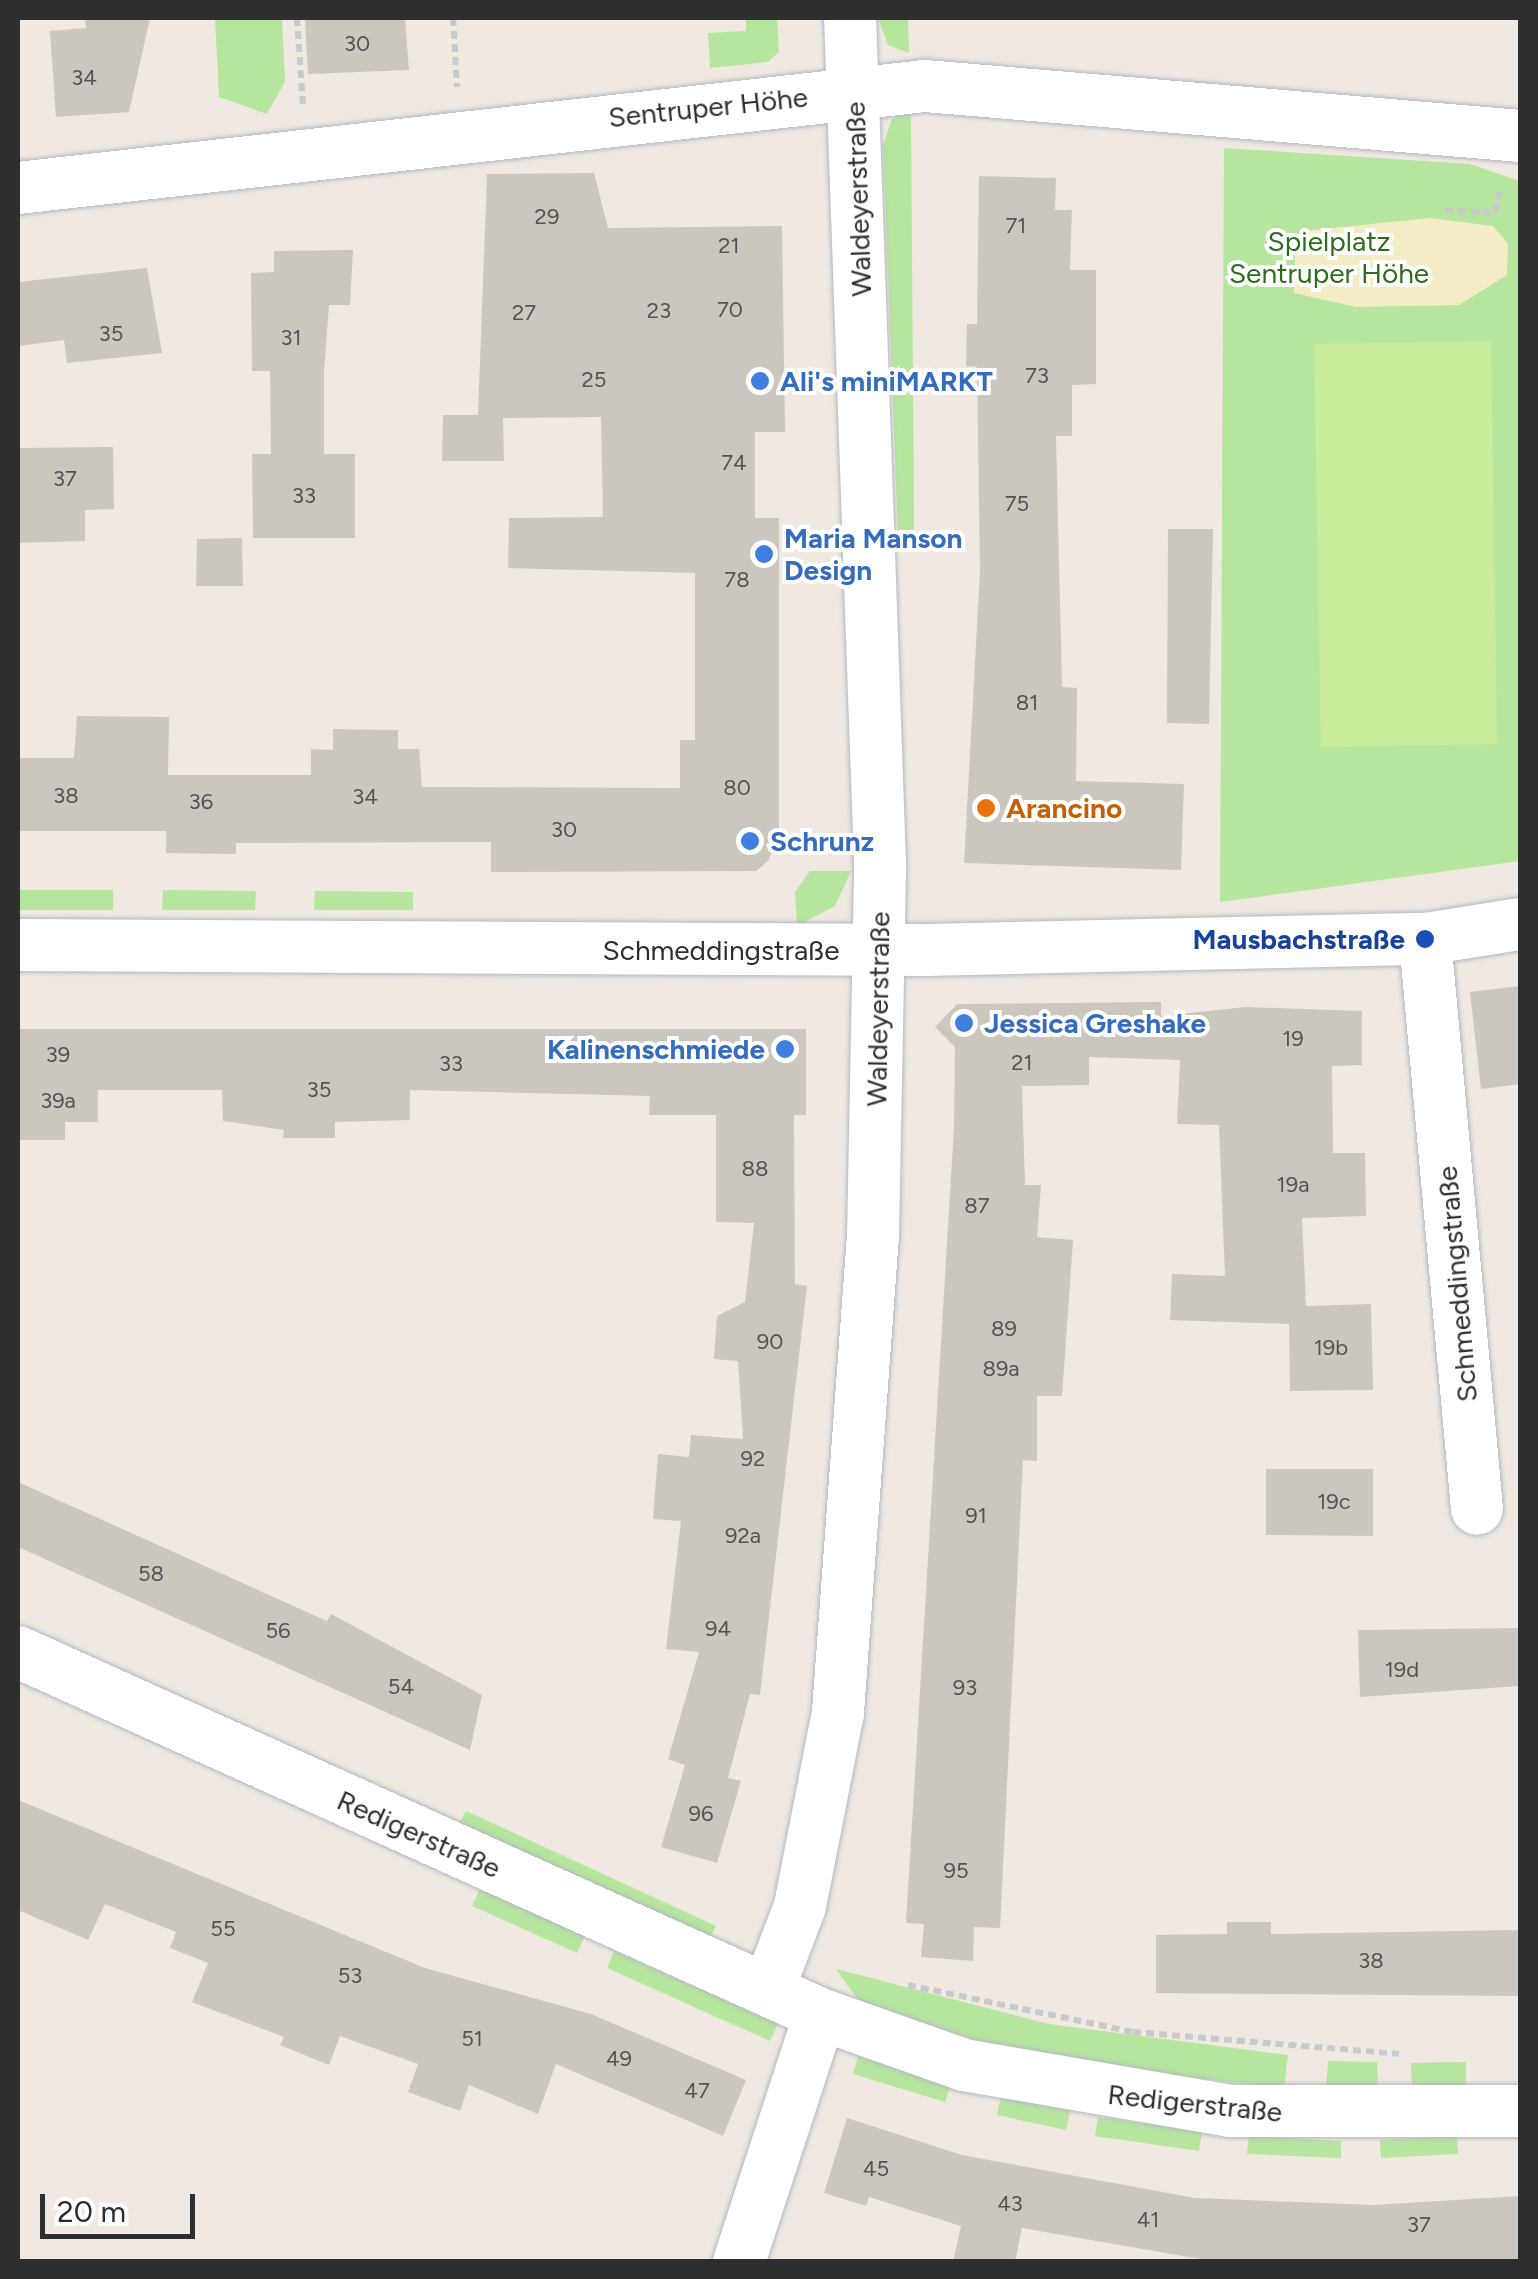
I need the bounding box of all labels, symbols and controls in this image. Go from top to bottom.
house number: 30 [344,31,370,57]
house number: 34 [71,65,97,91]
street label: Sentruper Höhe [607,80,809,134]
street label: Waldeyerstraße [838,101,878,297]
house number: 29 [535,204,559,230]
house number: 71 [1006,213,1026,239]
park label: Spielplatz Sentruper Höhe [1229,224,1429,290]
house number: 21 [718,233,740,259]
house number: 70 [717,297,743,323]
house number: 23 [647,298,671,324]
house number: 27 [512,300,536,326]
house number: 35 [99,321,123,347]
house number: 31 [280,325,302,351]
house number: 73 [1025,363,1049,389]
place label: Ali's miniMARKT [780,364,993,398]
house number: 25 [582,367,606,393]
marker: Ali's miniMARKT [749,370,771,392]
house number: 74 [721,450,747,476]
house number: 37 [53,466,77,492]
house number: 33 [292,483,316,509]
house number: 75 [1005,491,1029,517]
place label: Maria Manson Design [784,521,962,587]
marker: Maria Manson Design [753,543,775,565]
house number: 78 [724,567,750,593]
house number: 81 [1016,690,1038,716]
house number: 80 [723,775,751,801]
house number: 38 [53,783,79,809]
house number: 34 [352,784,378,810]
house number: 36 [189,789,213,815]
place label: Arancino [1006,791,1122,825]
marker: Arancino [975,797,997,819]
house number: 30 [551,817,577,843]
place label: Schrunz [770,824,874,858]
marker: Schrunz [739,830,761,852]
street label: Waldeyerstraße [859,911,897,1107]
place label: Mausbachstraße [1192,922,1405,956]
marker: Mausbachstraße [1414,928,1436,950]
street label: Schmeddingstraße [603,933,839,967]
place label: Jessica Greshake [984,1006,1206,1040]
marker: Jessica Greshake [953,1012,975,1034]
house number: 19 [1282,1026,1304,1052]
place label: Kalinenschmiede [547,1032,765,1066]
marker: Kalinenschmiede [774,1038,796,1060]
house number: 39 [46,1042,70,1068]
house number: 21 [1011,1050,1033,1076]
house number: 33 [439,1051,463,1077]
house number: 35 [307,1077,331,1103]
house number: 39a [40,1088,76,1114]
house number: 88 [741,1156,769,1182]
street label: Schmeddingstraße [1430,1165,1484,1403]
house number: 19a [1277,1172,1309,1198]
house number: 87 [964,1193,990,1219]
house number: 89 [991,1316,1017,1342]
house number: 90 [757,1329,783,1355]
house number: 19b [1314,1335,1348,1361]
house number: 89a [982,1356,1020,1382]
house number: 92 [741,1446,765,1472]
house number: 19c [1317,1489,1351,1515]
house number: 91 [965,1503,987,1529]
house number: 92a [725,1523,761,1549]
house number: 58 [138,1561,164,1587]
house number: 94 [705,1616,731,1642]
house number: 56 [265,1618,291,1644]
house number: 19d [1385,1657,1419,1683]
house number: 54 [388,1674,414,1700]
house number: 93 [953,1675,977,1701]
street label: Redigerstraße [332,1783,506,1885]
house number: 96 [689,1801,713,1827]
house number: 95 [943,1858,969,1884]
house number: 55 [210,1916,236,1942]
house number: 38 [1358,1948,1384,1974]
house number: 53 [338,1963,362,1989]
house number: 51 [461,2026,483,2052]
house number: 49 [606,2046,632,2072]
street label: Redigerstraße [1106,2077,1284,2129]
house number: 47 [684,2078,710,2104]
house number: 45 [863,2156,889,2182]
scale bar [45,2174,200,2236]
house number: 43 [997,2191,1023,2217]
text: 20 m [57,2193,126,2230]
house number: 41 [1137,2207,1159,2233]
house number: 37 [1407,2212,1431,2238]

